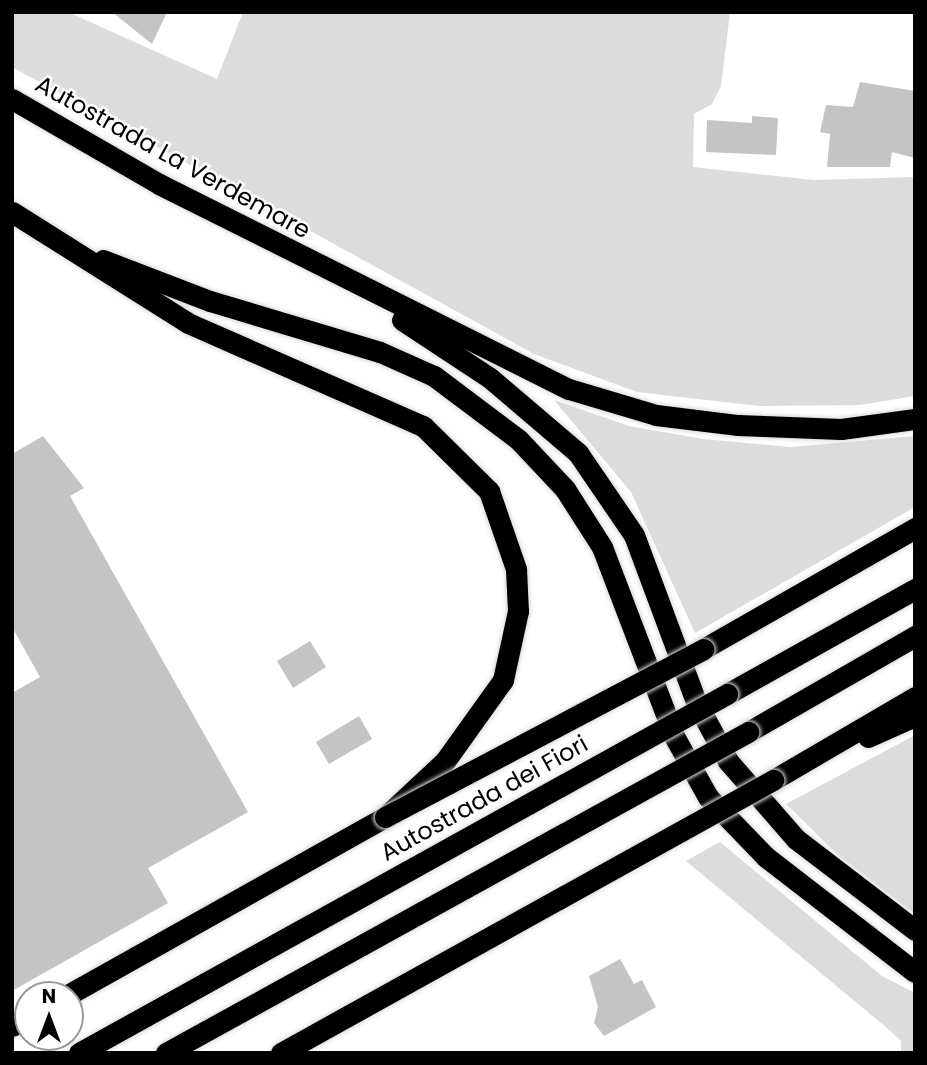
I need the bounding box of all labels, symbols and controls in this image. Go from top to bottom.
street label: Autostrada La Verdemare [31,69,315,245]
street label: Autostrada dei Fiori [375,729,593,867]
north arrow [14,981,84,1051]
text: N [42,983,56,1010]

